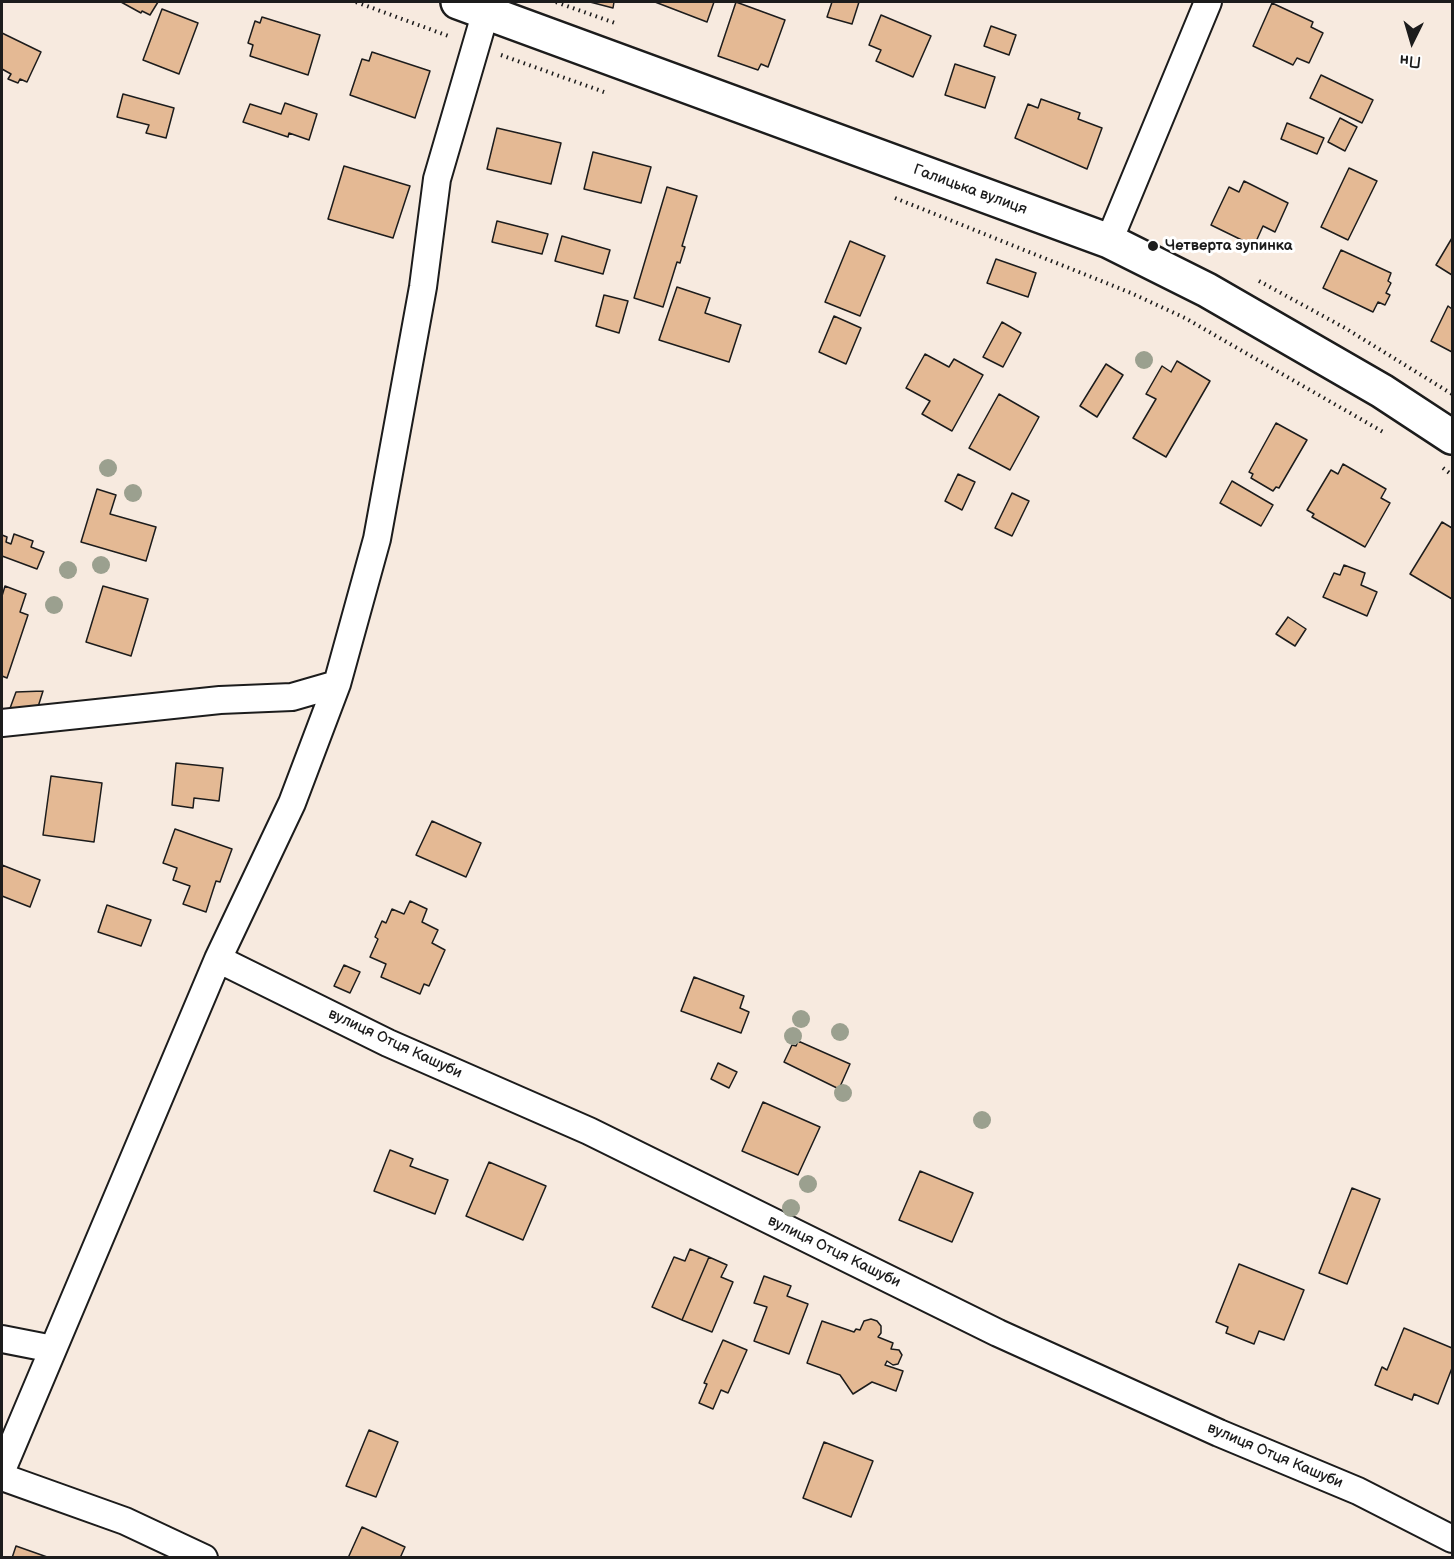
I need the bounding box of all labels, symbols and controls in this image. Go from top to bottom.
north arrow [1382,12,1442,72]
text: Пн [1399,50,1422,71]
street label: Галицька вулиця [911,161,1029,219]
place label: Четверта зупинка [1165,237,1292,255]
marker: Четверта зупинка [1146,239,1160,253]
street label: вулиця Отця Кашуби [325,1005,465,1083]
street label: вулиця Отця Кашуби [765,1212,903,1292]
street label: вулиця Отця Кашуби [1205,1419,1345,1493]

